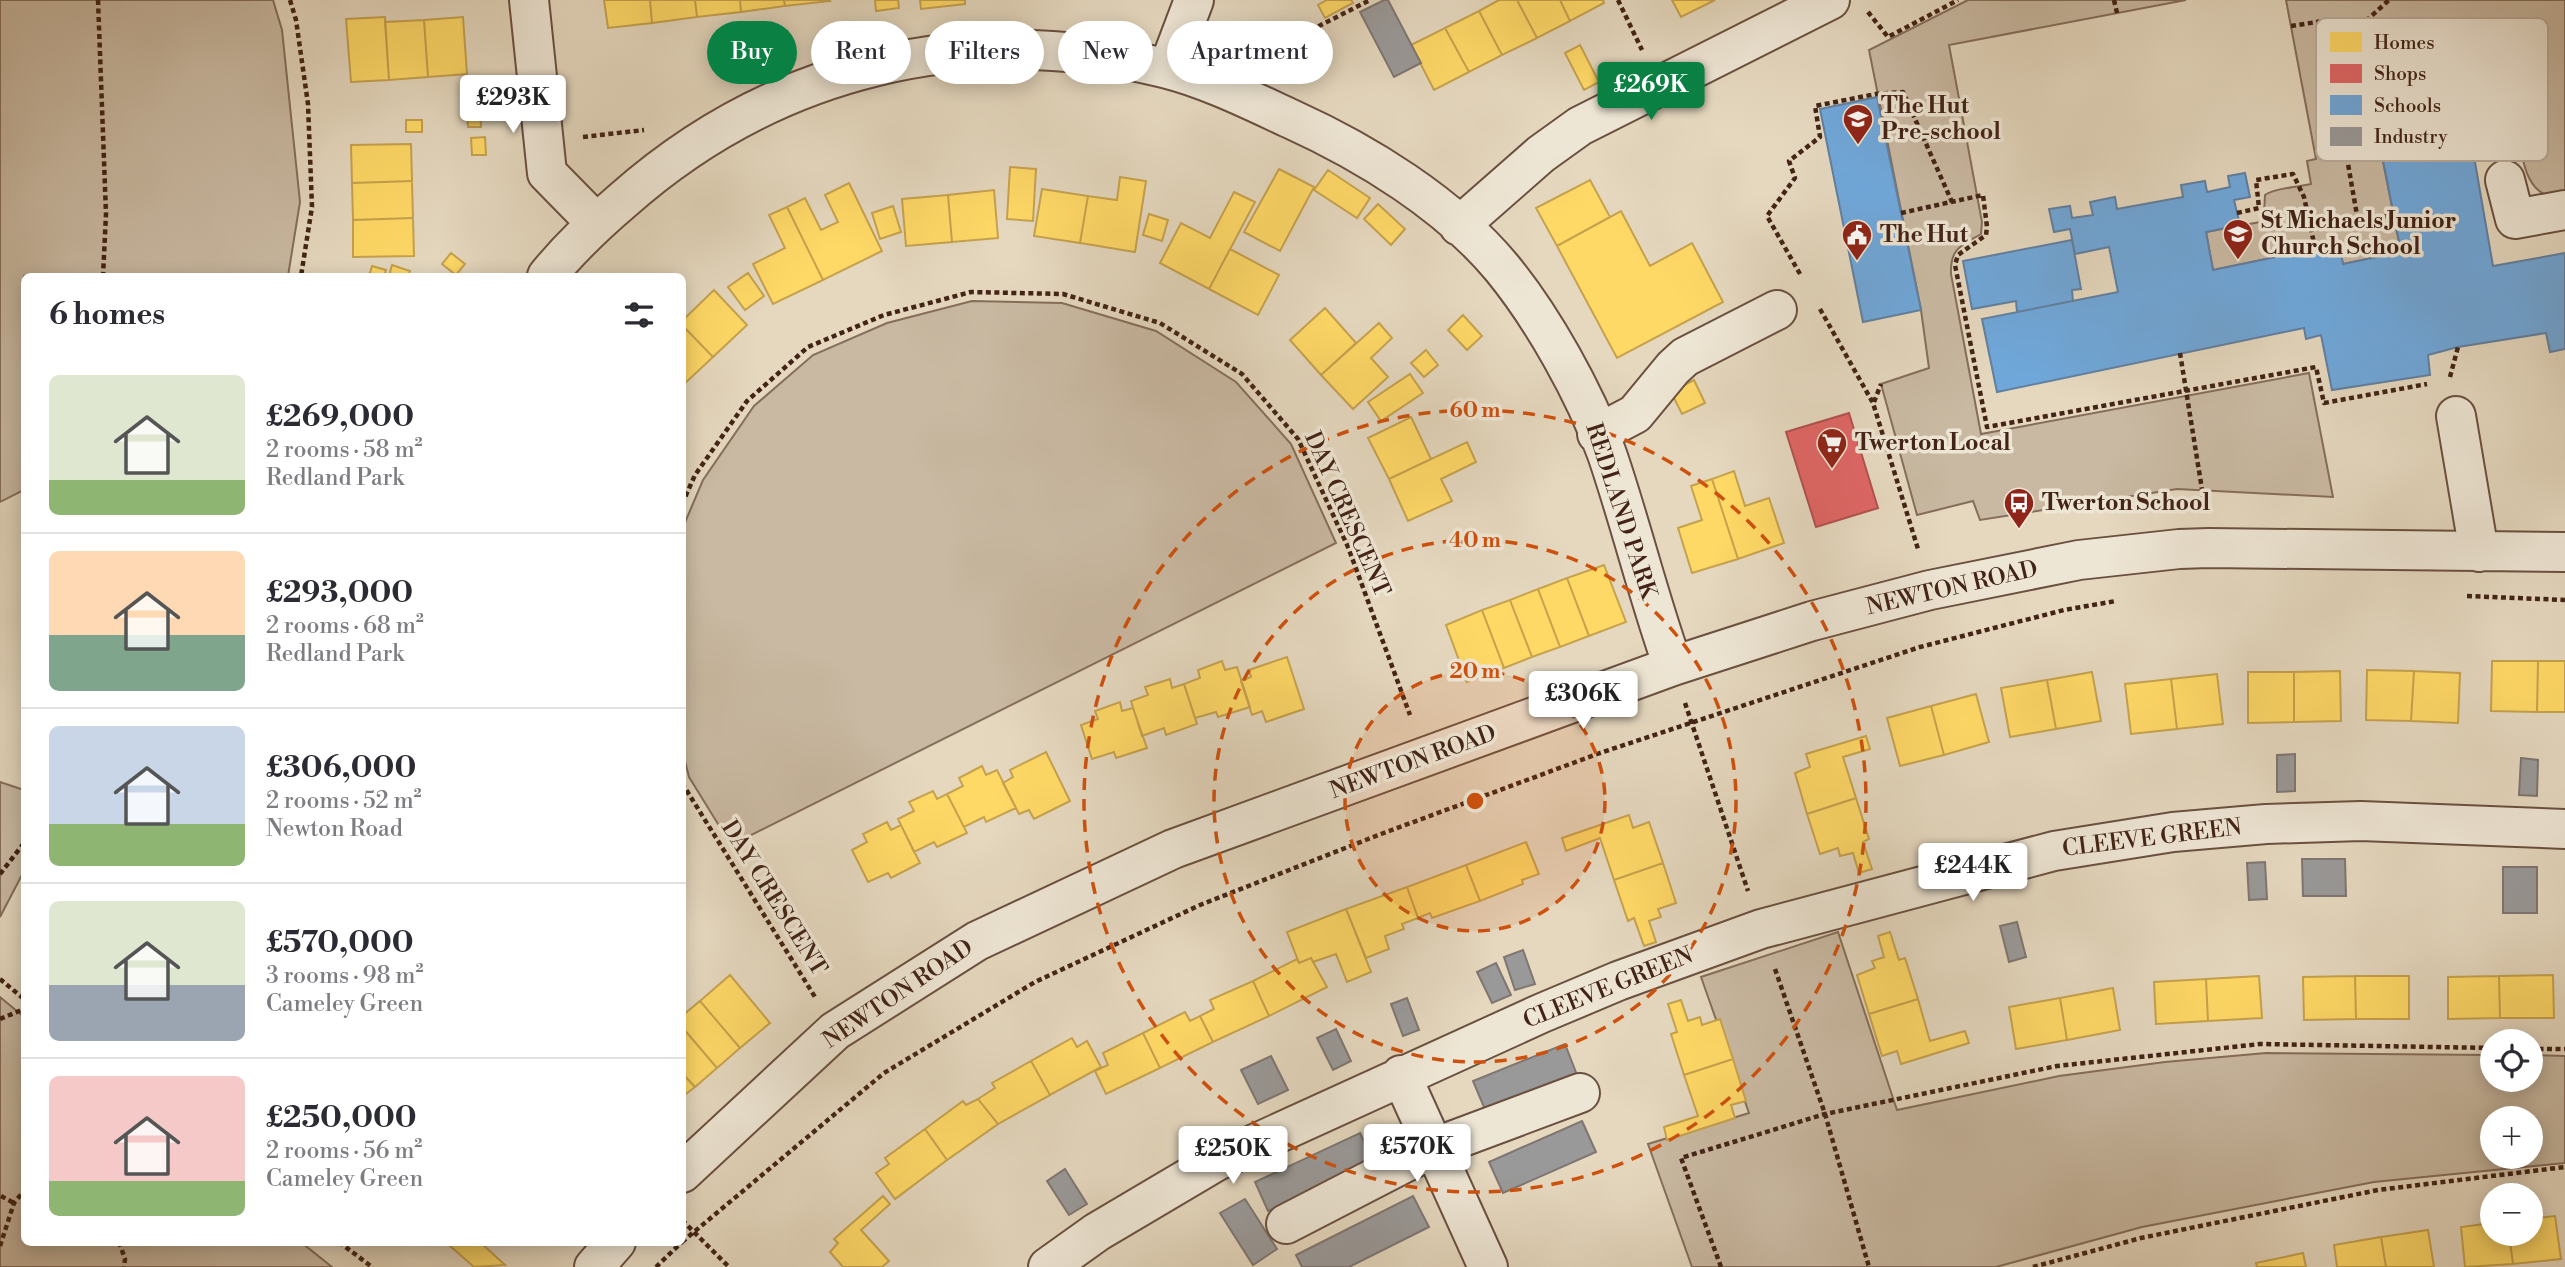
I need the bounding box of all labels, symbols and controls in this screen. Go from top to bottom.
legend [2316,18,2548,161]
chip: Buy [707,21,797,84]
chip: Rent [811,21,911,84]
chip: Filters [925,21,1044,84]
chip: New [1058,21,1153,84]
chip: Apartment [1167,21,1333,84]
text: Homes [2374,31,2434,55]
pin: £269K [1602,62,1700,122]
text: Shops [2374,62,2426,86]
text: £269K [1614,71,1688,99]
pin: £293K [464,76,562,135]
text: £293K [476,84,550,112]
place label: The Hut Pre-school [1881,92,2001,146]
text: Schools [2374,94,2441,118]
school or university icon: The Hut Pre-school [1841,102,1875,146]
text: Industry [2374,125,2448,149]
place label: St Michaels Junior Church School [2261,207,2456,261]
school or university icon: St Michaels Junior Church School [2221,217,2255,261]
public building icon: The Hut [1840,218,1874,262]
place label: The Hut [1880,221,1969,249]
text: 6 homes [49,296,165,334]
icon: filters [620,296,658,334]
text: £269,000 [266,398,414,436]
text: 60 m [1450,398,1500,424]
icon: home [105,403,189,487]
street label: REDLAND PARK [1579,420,1663,605]
supermarket icon: Twerton Local [1815,426,1849,470]
street label: DAY CRESCENT [1298,427,1396,601]
place label: Twerton Local [1855,429,2011,457]
text: 2 rooms · 58 m² [266,436,423,464]
text: Redland Park [266,464,404,492]
bus stop icon: Twerton School [2002,486,2036,530]
place label: Twerton School [2042,489,2211,517]
text: 40 m [1449,528,1501,554]
street label: NEWTON ROAD [1864,555,2040,621]
text: £293,000 [266,574,413,612]
icon: home [105,579,189,663]
text: 2 rooms · 68 m² [266,612,424,640]
text: Redland Park [266,640,404,668]
text: 20 m [1450,659,1500,685]
pin: £306K [1534,672,1632,731]
text: £306K [1545,680,1621,708]
street label: NEWTON ROAD [1326,719,1500,805]
text: £306,000 [266,749,416,787]
icon: home [105,754,189,838]
text: 2 rooms · 52 m² [266,787,422,815]
centre of rings [1463,789,1487,813]
street label: CLEEVE GREEN [2061,813,2243,863]
text: Newton Road [266,815,403,843]
street label: DAY CRESCENT [715,815,833,981]
pin: £244K [1924,844,2022,903]
text: £244K [1934,852,2012,880]
text: £570,000 [266,924,414,962]
icon: home [105,929,189,1013]
street label: NEWTON ROAD [818,933,978,1055]
street label: CLEEVE GREEN [1519,941,1697,1035]
text: 3 rooms · 98 m² [266,962,423,990]
text: Cameley Green [266,990,423,1018]
map controls [2480,1029,2543,1246]
button: locate [2480,1029,2543,1092]
text: £250,000 [266,1099,417,1137]
icon: home [105,1104,189,1188]
button: + [2480,1106,2543,1169]
pin: £570K [1368,1124,1466,1184]
pin: £250K [1184,1126,1282,1186]
text: £570K [1380,1133,1454,1161]
text: £250K [1195,1135,1271,1163]
text: 2 rooms · 56 m² [266,1137,422,1165]
text: Cameley Green [266,1165,423,1193]
button: − [2480,1183,2543,1246]

